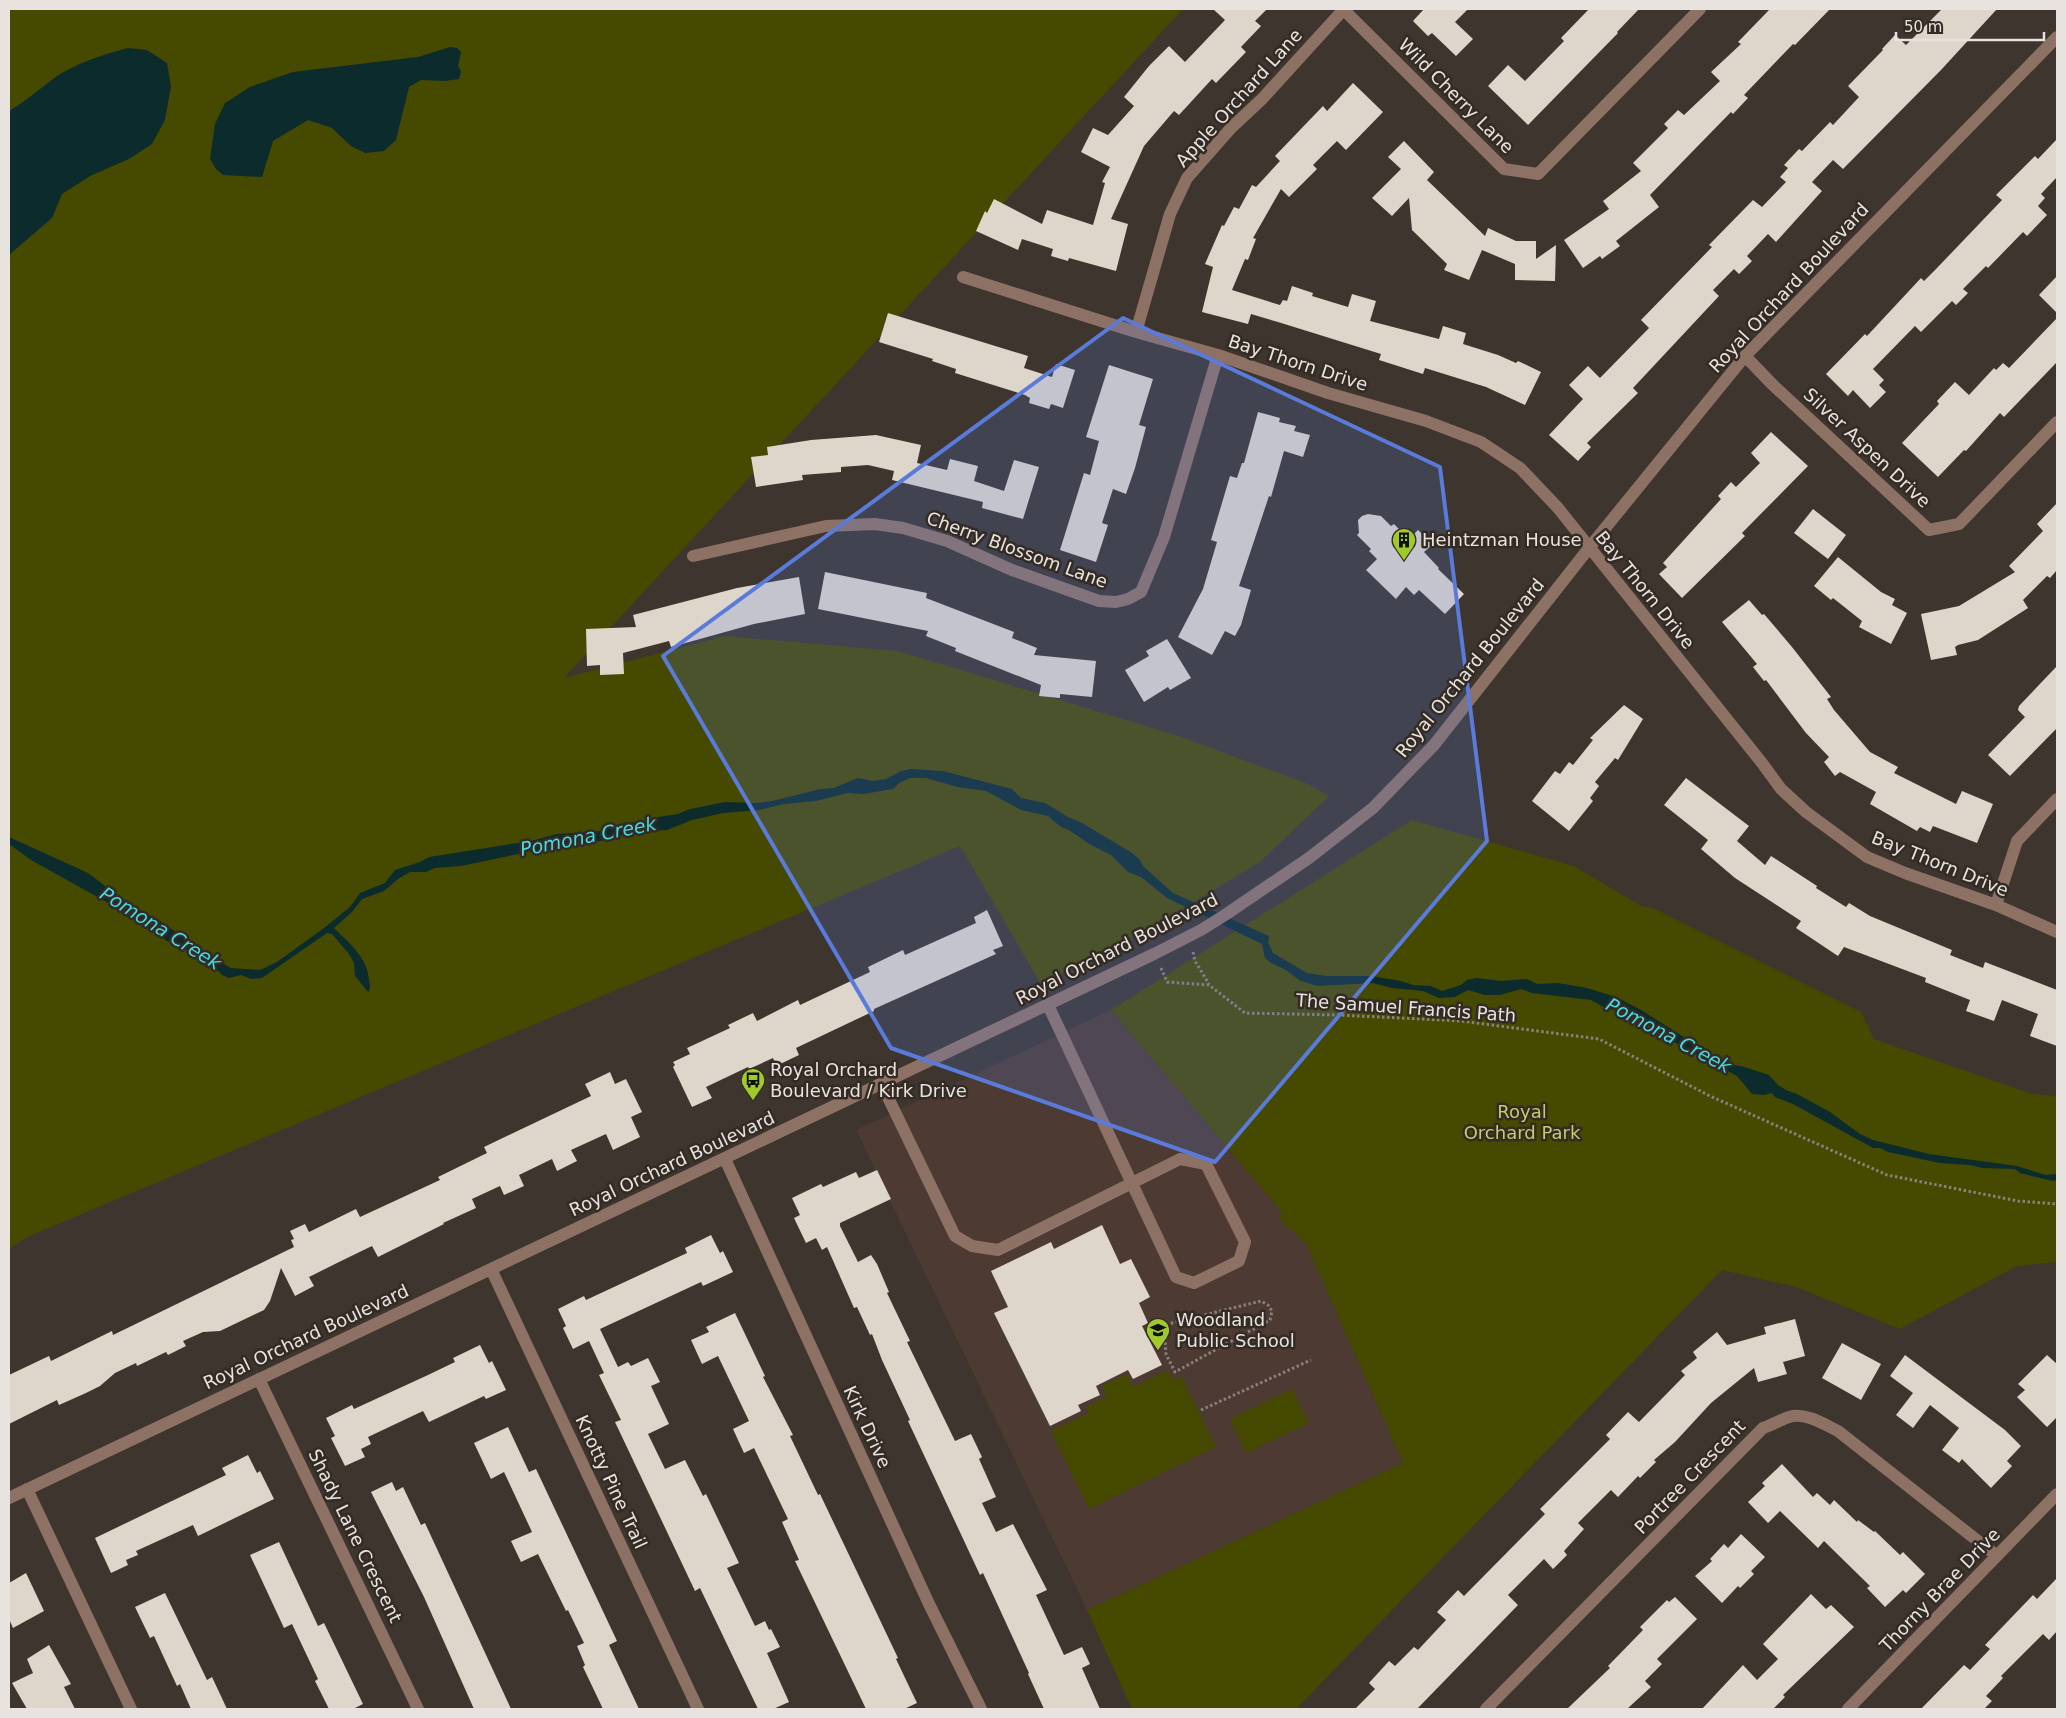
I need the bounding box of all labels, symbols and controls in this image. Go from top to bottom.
scale bar [1896,10,2044,42]
text: 50 m [1904,18,1942,36]
street label: Apple Orchard Lane [1171,24,1306,171]
street label: Wild Cherry Lane [1394,34,1518,158]
street label: Royal Orchard Boulevard [1705,199,1873,377]
street label: Bay Thorn Drive [1226,330,1371,395]
street label: Silver Aspen Drive [1800,383,1935,512]
street label: Cherry Blossom Lane [924,507,1110,592]
building icon: Heintzman House [1391,527,1417,561]
street label: Bay Thorn Drive [1591,527,1699,653]
place label: Heintzman House [1422,529,1582,550]
street label: Royal Orchard Boulevard [1391,574,1548,761]
water label: Pomona Creek [518,812,659,860]
street label: Bay Thorn Drive [1869,827,2012,901]
water label: Pomona Creek [96,882,226,975]
street label: Royal Orchard Boulevard [1012,888,1221,1009]
street label: The Samuel Francis Path [1294,989,1517,1026]
water label: Pomona Creek [1603,993,1736,1078]
place label: Royal Orchard Boulevard / Kirk Drive [770,1059,967,1101]
bus stop icon: Royal Orchard Boulevard / Kirk Drive [740,1067,766,1101]
park label: Royal Orchard Park [1464,1101,1581,1143]
street label: Royal Orchard Boulevard [566,1107,778,1220]
street label: Royal Orchard Boulevard [200,1280,412,1393]
place label: Woodland Public School [1176,1309,1295,1351]
school or university icon: Woodland Public School [1145,1317,1171,1351]
street label: Kirk Drive [839,1382,896,1471]
street label: Knotty Pine Trail [571,1412,652,1552]
street label: Portree Crescent [1630,1415,1749,1538]
street label: Shady Lane Crescent [304,1446,407,1626]
street label: Thorny Brae Drive [1874,1523,2004,1657]

